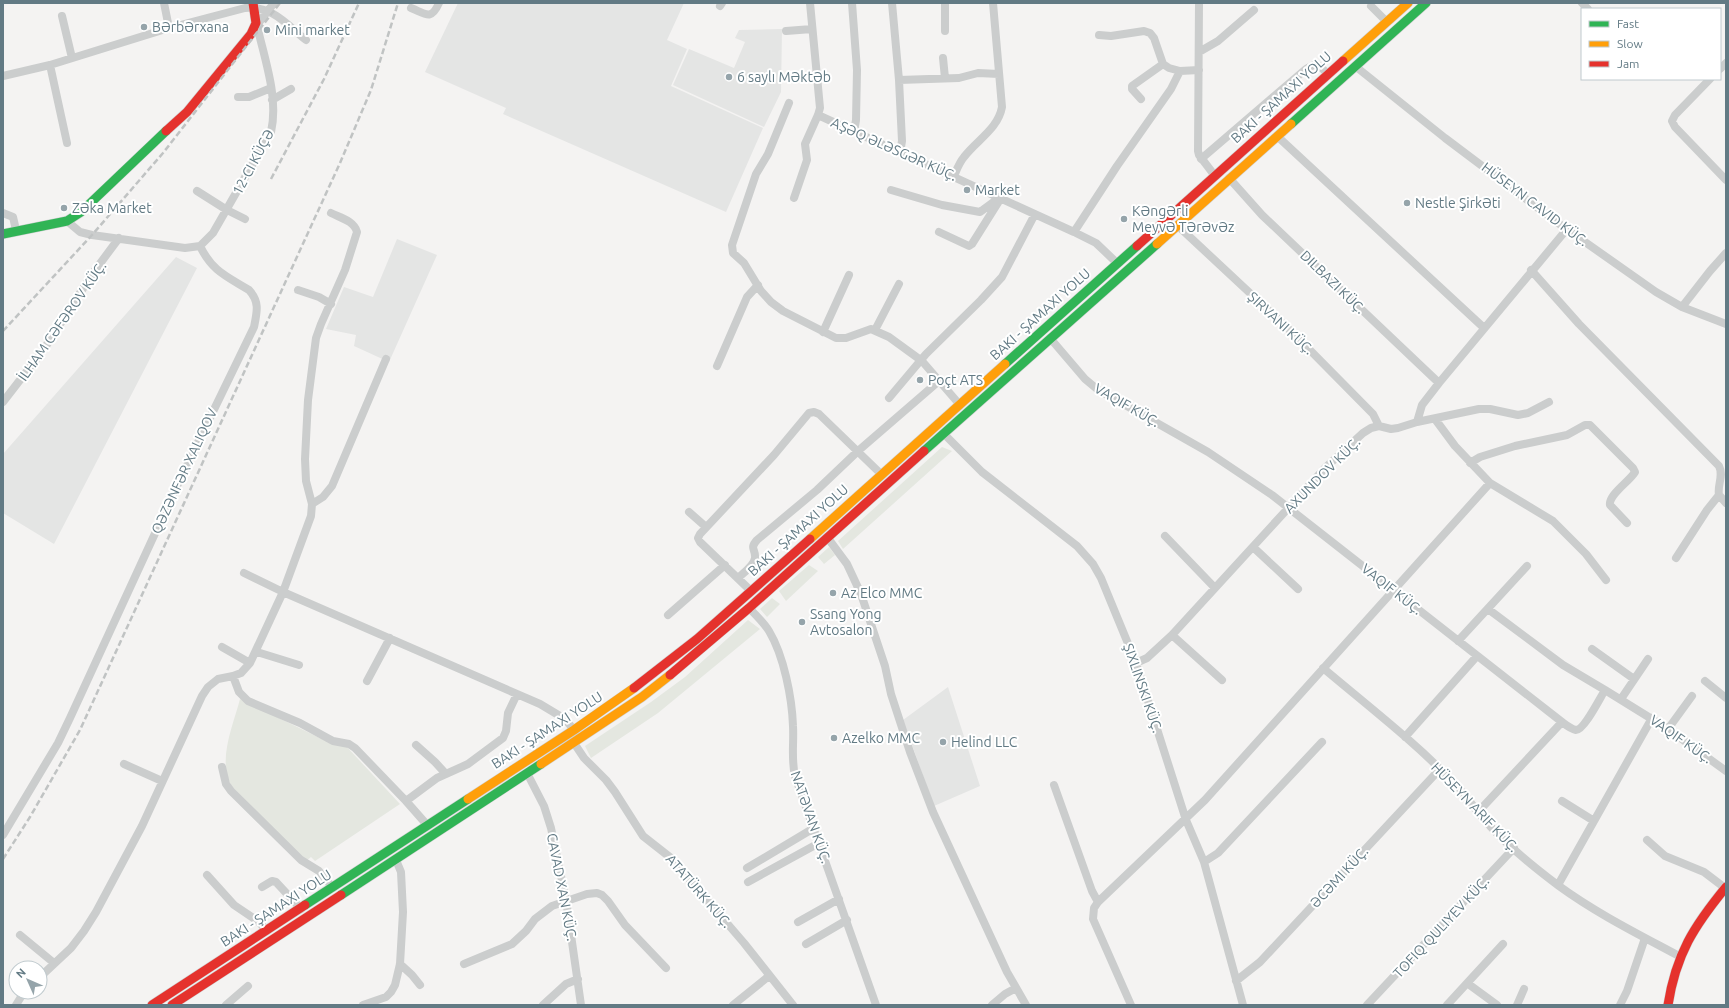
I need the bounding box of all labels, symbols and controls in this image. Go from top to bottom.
legend [1581,8,1721,80]
text: Fast [1617,17,1639,30]
place label: Bərbərxana [152,19,229,35]
marker: Bərbərxana [139,22,149,32]
place label: Mini market [275,22,350,38]
marker: Mini market [262,25,272,35]
text: Slow [1617,37,1643,50]
street label: BAKI - ŞAMAXI YOLU [1228,48,1334,146]
text: Jam [1617,57,1639,70]
place label: 6 saylı Məktəb [737,69,831,85]
marker: 6 saylı Məktəb [724,72,734,82]
street label: AŞƏQ ƏLƏSGƏR KÜÇ. [829,113,960,184]
street label: 12-CI KÜÇƏ [228,126,277,197]
street label: HÜSEYN CAVID KÜÇ. [1479,158,1592,249]
place label: Market [975,182,1020,198]
marker: Market [962,185,972,195]
place label: Nestle Şirkəti [1415,195,1501,211]
marker: Nestle Şirkəti [1402,198,1412,208]
place label: Zəka Market [72,200,152,216]
marker: Zəka Market [59,203,69,213]
place label: Kəngərli Meyvə Tərəvəz [1132,203,1234,235]
marker: Kəngərli Meyvə Tərəvəz [1119,214,1129,224]
street label: DILBAZI KÜÇ. [1297,246,1369,317]
street label: İLHAM CƏFƏROV KÜÇ. [14,258,109,384]
street label: BAKI - ŞAMAXI YOLU [987,265,1093,363]
street label: ŞIRVANI KÜÇ. [1245,288,1318,358]
place label: Poçt ATS [928,372,983,388]
marker: Poçt ATS [915,375,925,385]
street label: VAQIF KÜÇ. [1092,379,1163,430]
street label: QƏZƏNFƏR XALIQOV [148,406,220,536]
street label: AXUNDOV KÜÇ. [1280,433,1363,516]
street label: BAKI - ŞAMAXI YOLU [745,481,851,579]
street label: VAQIF KÜÇ. [1358,560,1426,618]
place label: Az Elco MMC [841,585,923,601]
marker: Az Elco MMC [828,588,838,598]
place label: Ssang Yong Avtosalon [810,606,882,638]
marker: Ssang Yong Avtosalon [797,617,807,627]
street label: ŞIXLINSKI KÜÇ. [1120,641,1167,735]
street label: BAKI - ŞAMAXI YOLU [488,688,606,772]
street label: VAQIF KÜÇ. [1647,711,1716,766]
place label: Azelko MMC [842,730,921,746]
marker: Azelko MMC [829,733,839,743]
place label: Helind LLC [951,734,1018,750]
marker: Helind LLC [938,737,948,747]
street label: HÜSEYN ARIF KÜÇ. [1428,758,1523,855]
street label: NATƏVAN KÜÇ. [788,768,835,865]
street label: CAVAD XAN KÜÇ. [544,832,581,942]
street label: ƏCƏMI KÜÇ. [1306,843,1371,911]
street label: ATATÜRK KÜÇ. [663,850,736,931]
street label: BAKI - ŞAMAXI YOLU [217,866,335,950]
street label: TOFIQ QULIYEV KÜÇ. [1389,872,1492,981]
north arrow [8,960,48,1000]
text: N [14,966,28,980]

